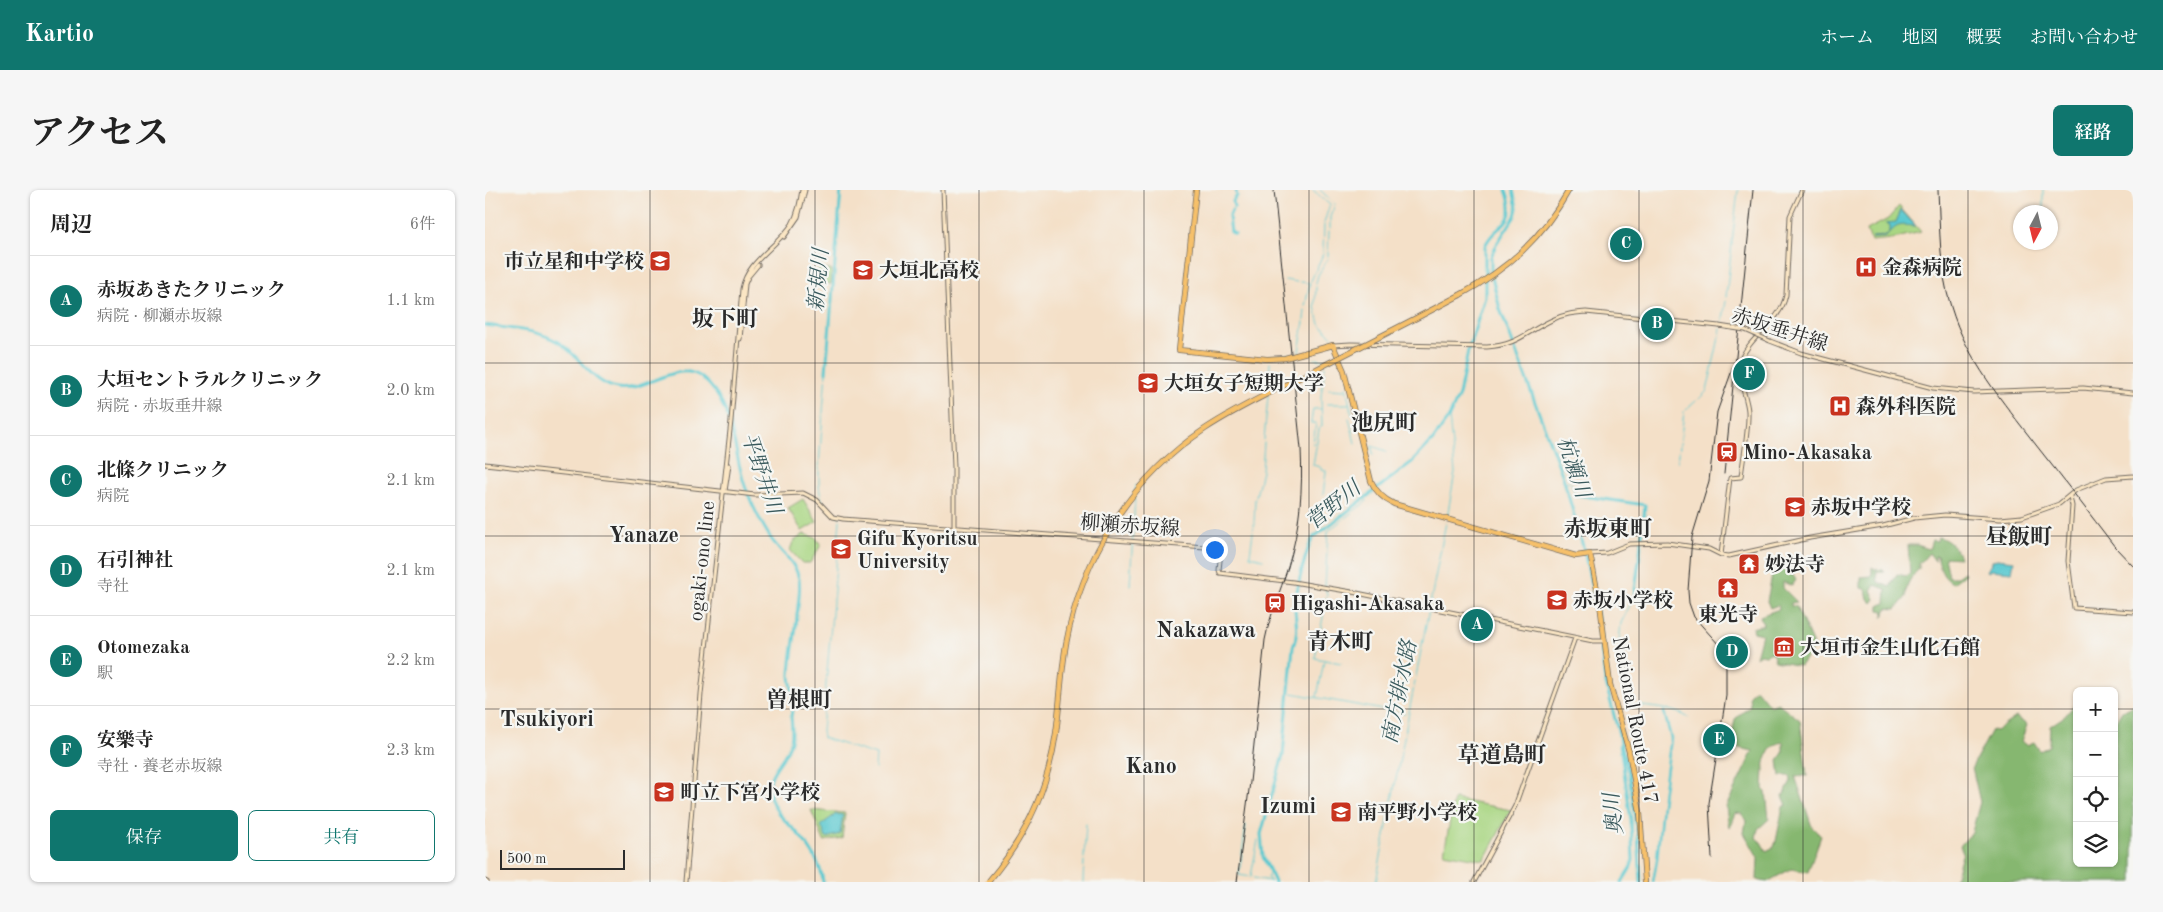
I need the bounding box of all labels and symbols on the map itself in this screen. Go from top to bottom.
north arrow [2013,205,2058,250]
pin: C [1610,225,1642,263]
water label: 新規川 [804,246,833,312]
school or university icon: 市立星和中学校 [648,249,672,273]
place label: 市立星和中学校 [504,251,644,273]
hospital icon: 金森病院 [1854,255,1878,279]
place label: 金森病院 [1882,256,1962,279]
school or university icon: 大垣北高校 [851,258,875,282]
place label: 大垣北高校 [879,260,979,282]
street label: 赤坂垂井線 [1729,304,1831,356]
pin: B [1641,305,1673,343]
district label: 坂下町 [692,307,758,331]
pin: F [1733,355,1765,393]
school or university icon: 大垣女子短期大学 [1136,371,1160,395]
place label: 大垣女子短期大学 [1164,373,1324,395]
hospital icon: 森外科医院 [1828,394,1852,418]
place label: 森外科医院 [1856,395,1956,418]
district label: 池尻町 [1351,410,1417,435]
water label: 平野井川 [737,430,787,519]
water label: 杭瀬川 [1552,434,1595,503]
station icon: Mino-Akasaka [1715,440,1739,464]
place label: Mino-Akasaka [1743,444,1872,464]
water label: 菅野川 [1302,475,1367,534]
school or university icon: 赤坂中学校 [1783,495,1807,519]
place label: 赤坂中学校 [1811,497,1911,519]
street label: ogaki-ono line [687,500,719,622]
street label: 柳瀬赤坂線 [1079,512,1181,540]
district label: 赤坂東町 [1564,517,1652,541]
district label: Yanaze [609,525,679,547]
district label: 昼飯町 [1986,525,2052,549]
place label: Gifu Kyoritsu University [857,530,977,573]
school or university icon: Gifu Kyoritsu University [829,537,853,561]
your location [1202,537,1228,563]
temple icon: 妙法寺 [1737,552,1761,576]
place label: 妙法寺 [1765,553,1825,576]
temple icon: 東光寺 [1716,576,1740,600]
school or university icon: 赤坂小学校 [1545,588,1569,612]
place label: 赤坂小学校 [1573,590,1673,612]
station icon: Higashi-Akasaka [1263,591,1287,615]
place label: Higashi-Akasaka [1291,595,1444,615]
place label: 東光寺 [1698,604,1758,626]
pin: A [1461,606,1493,644]
district label: Nakazawa [1156,620,1256,642]
district label: 青木町 [1307,630,1373,654]
pin: D [1716,633,1748,671]
street label: National Route 417 [1608,635,1660,806]
museum icon: 大垣市金生山化石館 [1772,635,1796,659]
water label: 南方排水路 [1378,636,1421,746]
place label: 大垣市金生山化石館 [1800,636,1980,659]
district label: 曽根町 [766,688,832,712]
district label: Tsukiyori [500,709,594,731]
pin: E [1703,721,1735,759]
district label: 草道島町 [1458,743,1546,767]
district label: Kano [1125,756,1177,778]
school or university icon: 町立下宮小学校 [652,780,676,804]
place label: 町立下宮小学校 [680,782,820,804]
water label: 奥川 [1600,790,1627,836]
district label: Izumi [1260,796,1316,818]
school or university icon: 南平野小学校 [1329,800,1353,824]
place label: 南平野小学校 [1357,802,1477,824]
scale bar [500,847,625,870]

